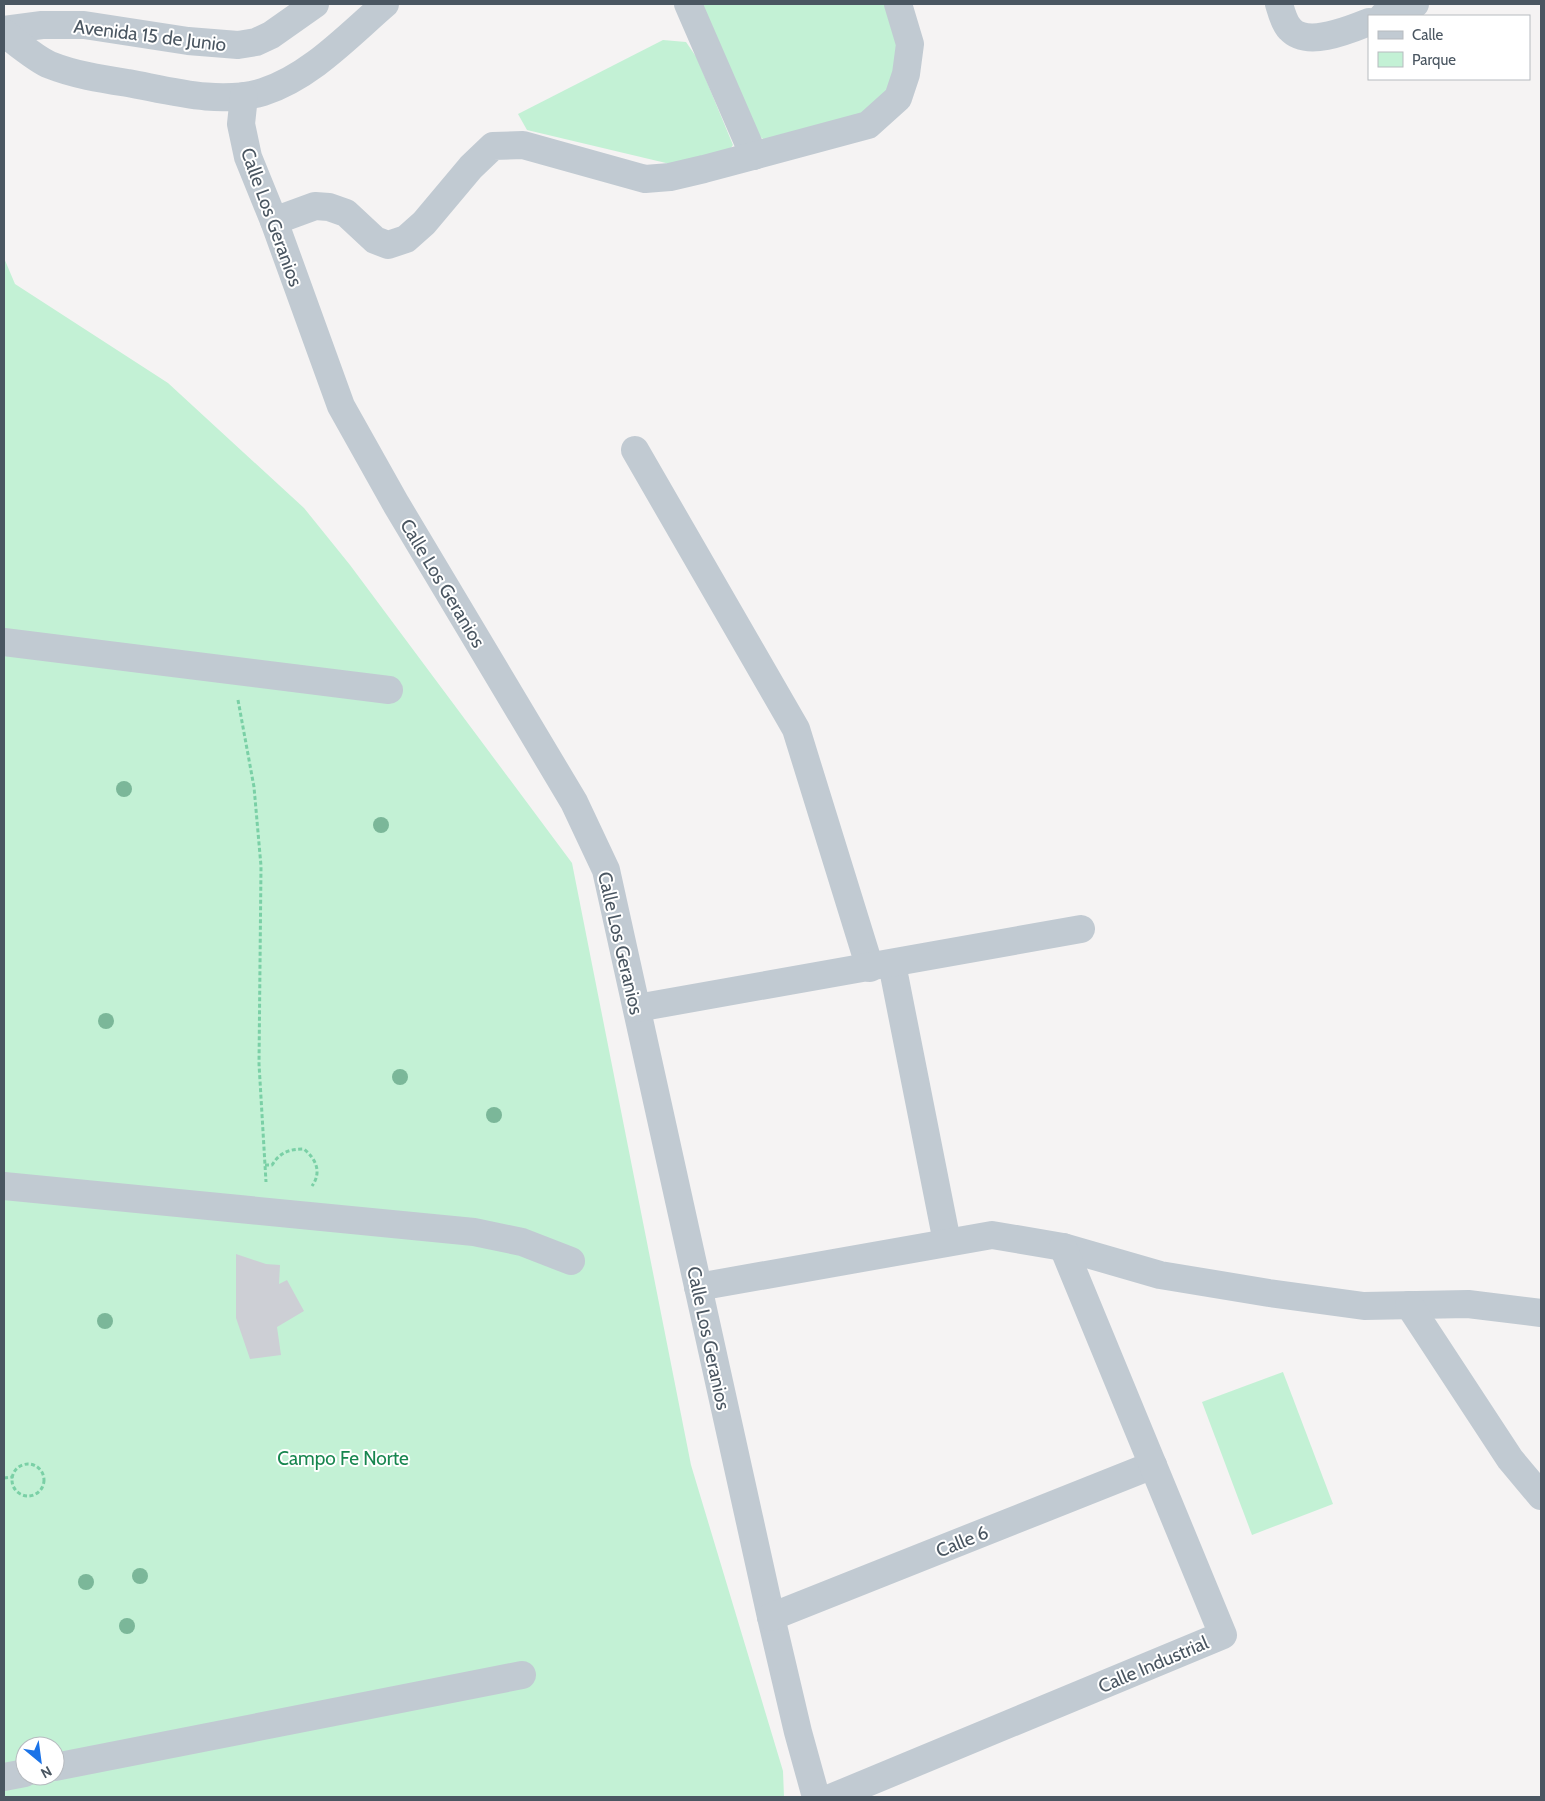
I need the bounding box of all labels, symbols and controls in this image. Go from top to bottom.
street label: Avenida 15 de Junio [72,15,228,56]
legend [1368,15,1530,80]
text: Calle [1412,26,1443,44]
text: Parque [1412,51,1456,69]
street label: Calle Los Geranios [236,145,307,290]
street label: Calle Los Geranios [395,515,490,652]
street label: Calle Los Geranios [593,869,648,1017]
street label: Calle Los Geranios [682,1264,735,1412]
park label: Campo Fe Norte [277,1447,409,1470]
street label: Calle 6 [933,1521,992,1562]
street label: Calle Industrial [1095,1631,1212,1698]
north arrow [15,1736,65,1786]
text: N [38,1762,55,1783]

